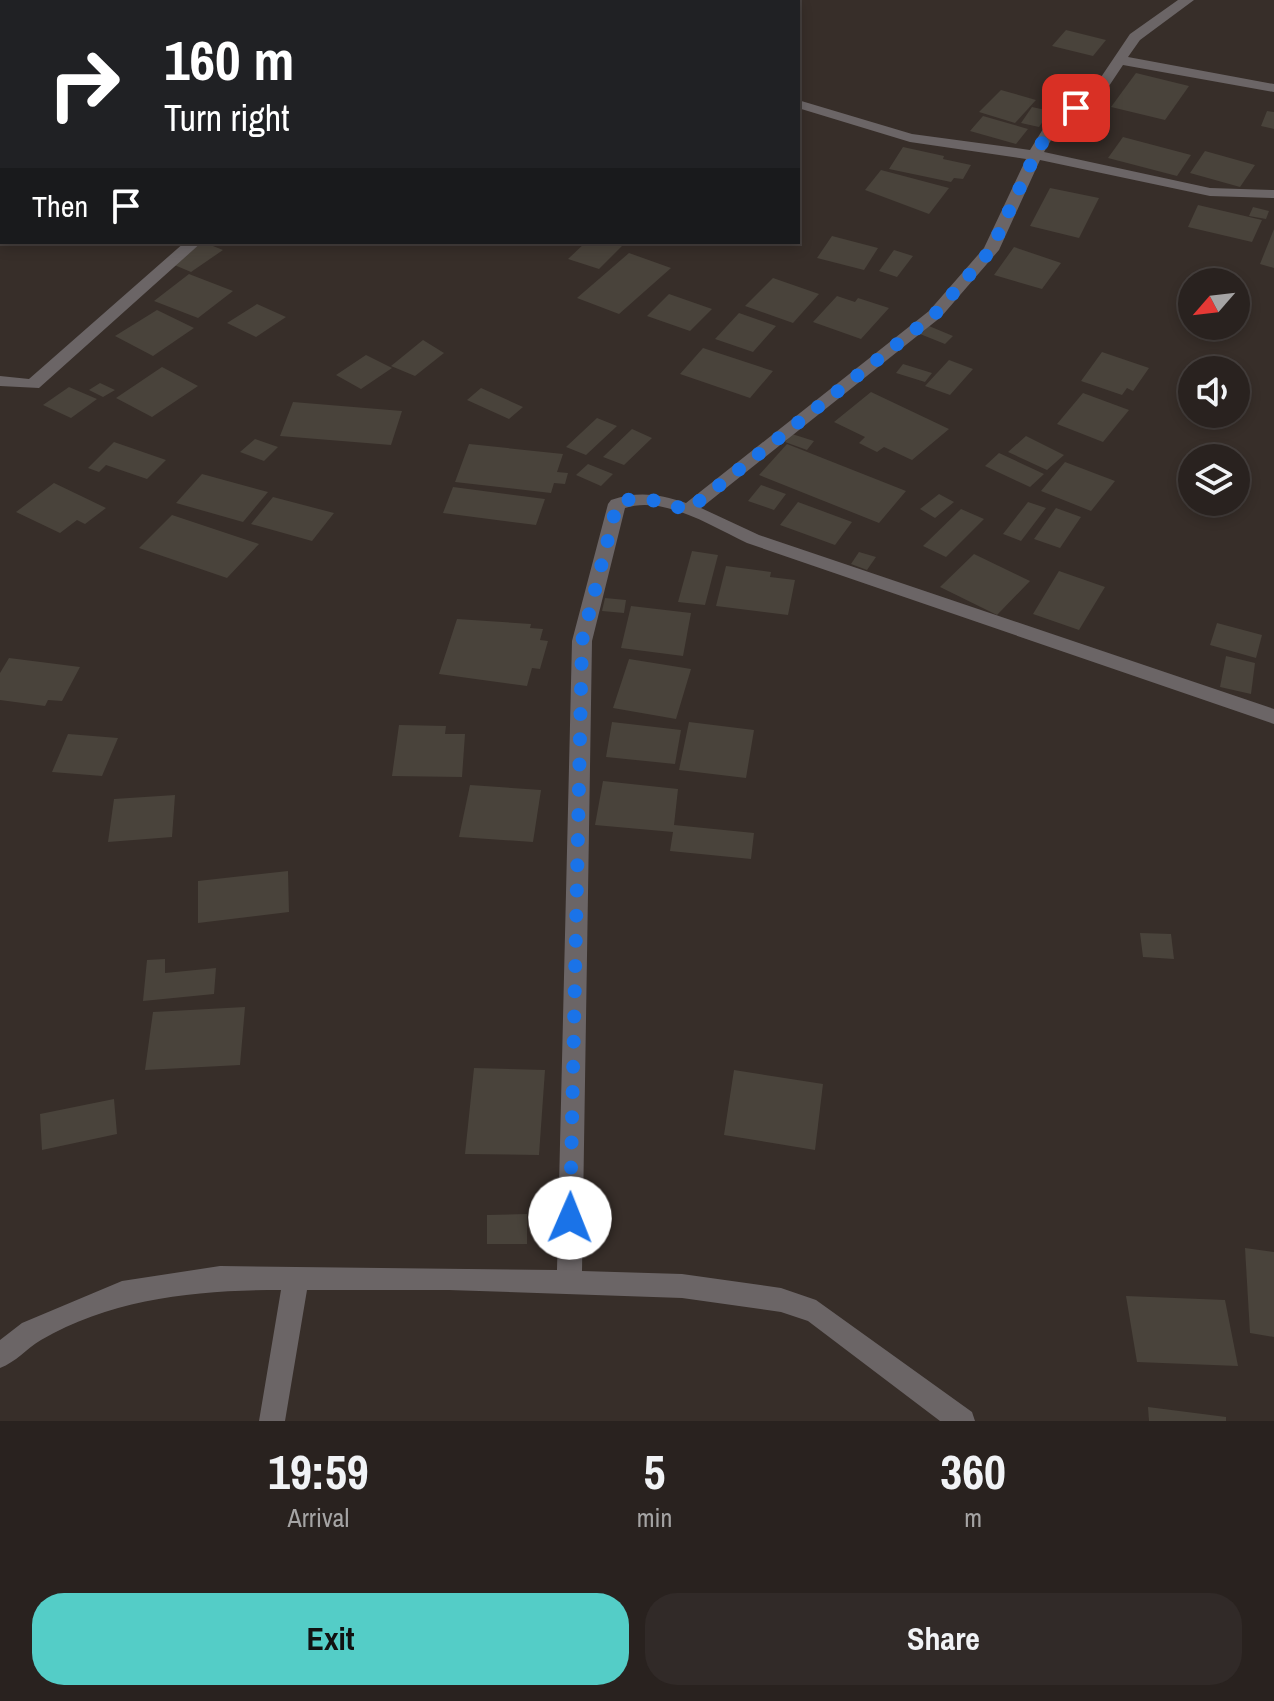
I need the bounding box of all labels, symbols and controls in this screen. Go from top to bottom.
text: 160 m [164,22,294,97]
icon: right [32,32,136,136]
pin [1042,74,1110,142]
icon: arrive [1054,86,1098,130]
text: Turn right [164,94,289,142]
icon: arrive [104,184,148,228]
text: Then [32,186,88,226]
north arrow [1178,268,1250,340]
map controls [1178,268,1250,516]
button: sound [1178,356,1250,428]
button: layers [1178,444,1250,516]
position arrow [528,1176,612,1260]
text: 19:59 [268,1439,369,1504]
text: 5 [644,1439,665,1504]
text: 360 [940,1439,1006,1504]
text: Arrival [288,1500,349,1535]
text: min [637,1500,672,1535]
text: m [964,1500,982,1535]
button: Exit [32,1593,629,1685]
button: Share [645,1593,1242,1685]

